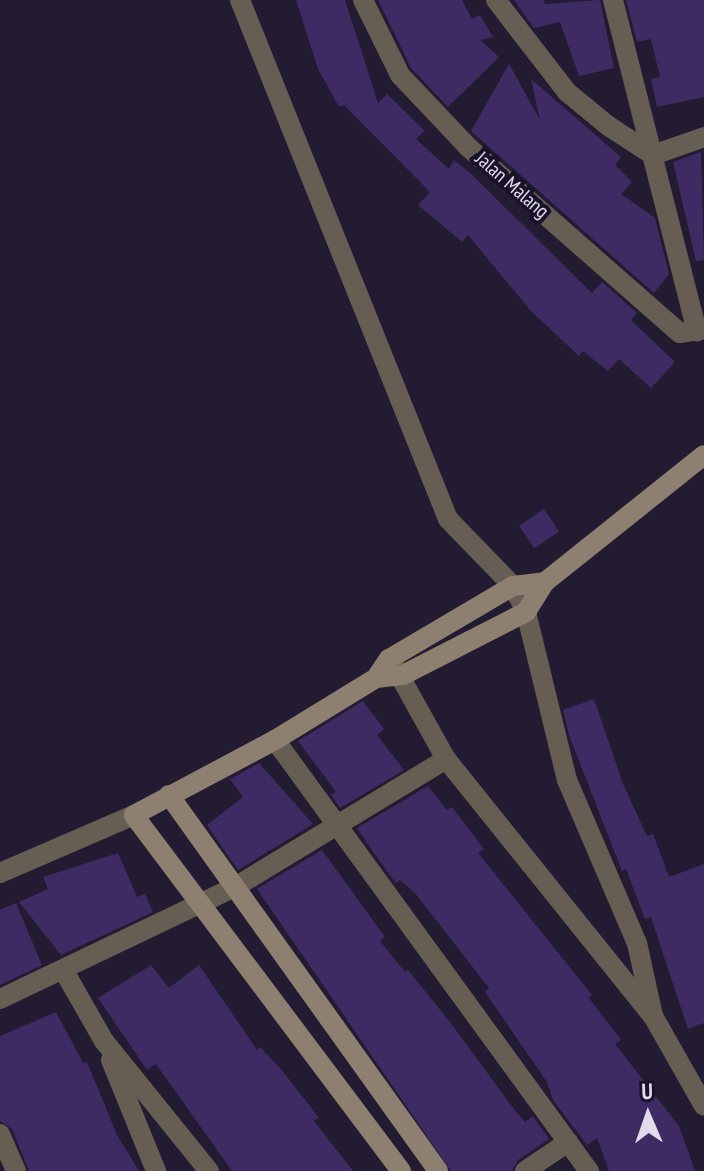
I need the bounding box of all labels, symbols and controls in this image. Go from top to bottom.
street label: Jalan Malang [470,147,554,223]
north arrow [608,1075,688,1155]
text: U [641,1077,653,1105]

